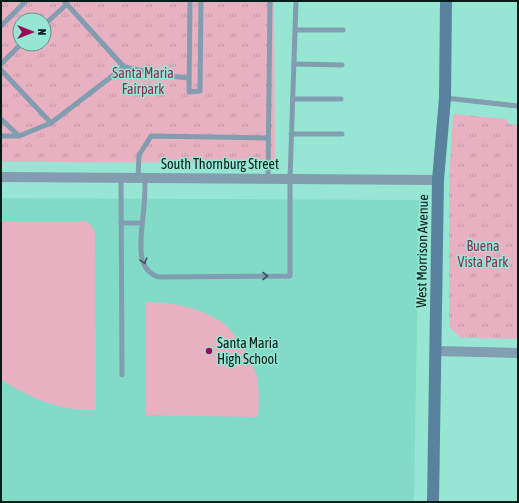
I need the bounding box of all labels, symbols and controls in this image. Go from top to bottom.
north arrow [12,12,52,52]
text: N [36,29,48,35]
park label: Santa Maria Fairpark [112,65,174,97]
street label: South Thornburg Street [161,156,279,172]
street label: West Morrison Avenue [413,194,431,308]
park label: Buena Vista Park [458,238,508,270]
one-way arrow [139,258,148,265]
one-way arrow [262,272,268,281]
place label: Santa Maria High School [217,335,278,367]
marker: Santa Maria High School [204,346,214,356]

